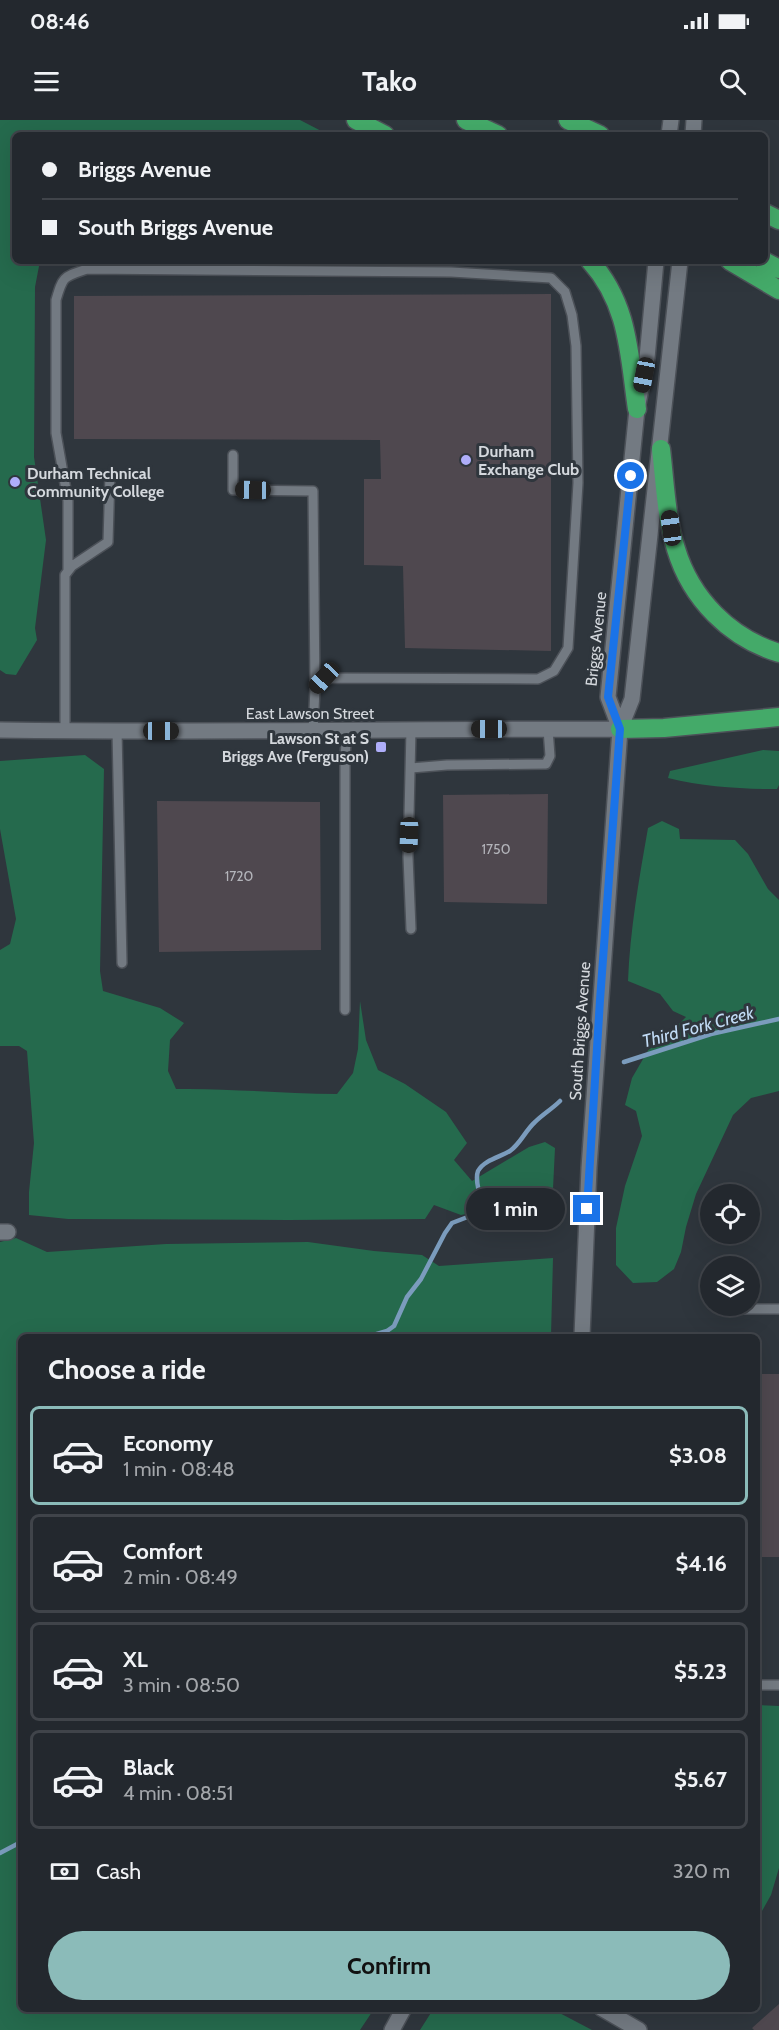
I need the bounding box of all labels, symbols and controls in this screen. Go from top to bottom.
text: 08:46 [30,8,90,35]
icon: menu [30,65,63,98]
text: Tako [362,65,417,98]
icon: search [716,65,749,98]
text: Briggs Avenue [78,156,211,183]
text: South Briggs Avenue [78,214,273,241]
car [632,356,656,394]
place label: Durham Exchange Club [478,442,579,479]
marker: Durham Exchange Club [459,453,473,467]
route start [617,462,644,489]
place label: Durham Technical Community College [27,464,164,501]
marker: Durham Technical Community College [8,475,22,489]
car [235,481,271,499]
car [660,509,682,547]
street label: Briggs Avenue [582,591,610,687]
car [305,659,343,697]
street label: East Lawson Street [246,704,375,723]
car [471,720,507,738]
car [143,722,179,740]
place label: Lawson St at S Briggs Ave (Ferguson) [222,729,369,766]
marker: Lawson St at S Briggs Ave (Ferguson) [374,740,388,754]
car [399,817,419,853]
house number: 1750 [482,840,511,858]
house number: 1720 [225,867,254,885]
street label: South Briggs Avenue [566,961,594,1101]
water label: Third Fork Creek [640,1001,758,1052]
map controls [700,1184,760,1316]
button: locate [700,1184,760,1244]
callout: 1 min [467,1188,566,1230]
route end [573,1195,600,1222]
text: 1 min [493,1197,538,1221]
button: layers [700,1256,760,1316]
text: Choose a ride [48,1353,206,1386]
icon: car [51,1429,105,1483]
text: Economy [123,1430,213,1457]
text: $3.08 [669,1442,727,1469]
text: 1 min · 08:48 [123,1457,235,1481]
icon: car [51,1537,105,1591]
text: Comfort [123,1538,202,1565]
text: $4.16 [676,1550,727,1577]
text: 2 min · 08:49 [123,1565,238,1589]
icon: car [51,1645,105,1699]
text: XL [123,1646,148,1673]
text: $5.23 [674,1658,727,1685]
text: 3 min · 08:50 [123,1673,240,1697]
icon: car [51,1753,105,1807]
text: Black [123,1754,174,1781]
text: $5.67 [674,1766,727,1793]
text: 4 min · 08:51 [123,1781,233,1805]
icon: cash [48,1855,81,1888]
text: Cash [96,1858,141,1885]
text: 320 m [673,1859,730,1883]
button: Confirm [48,1931,730,2000]

